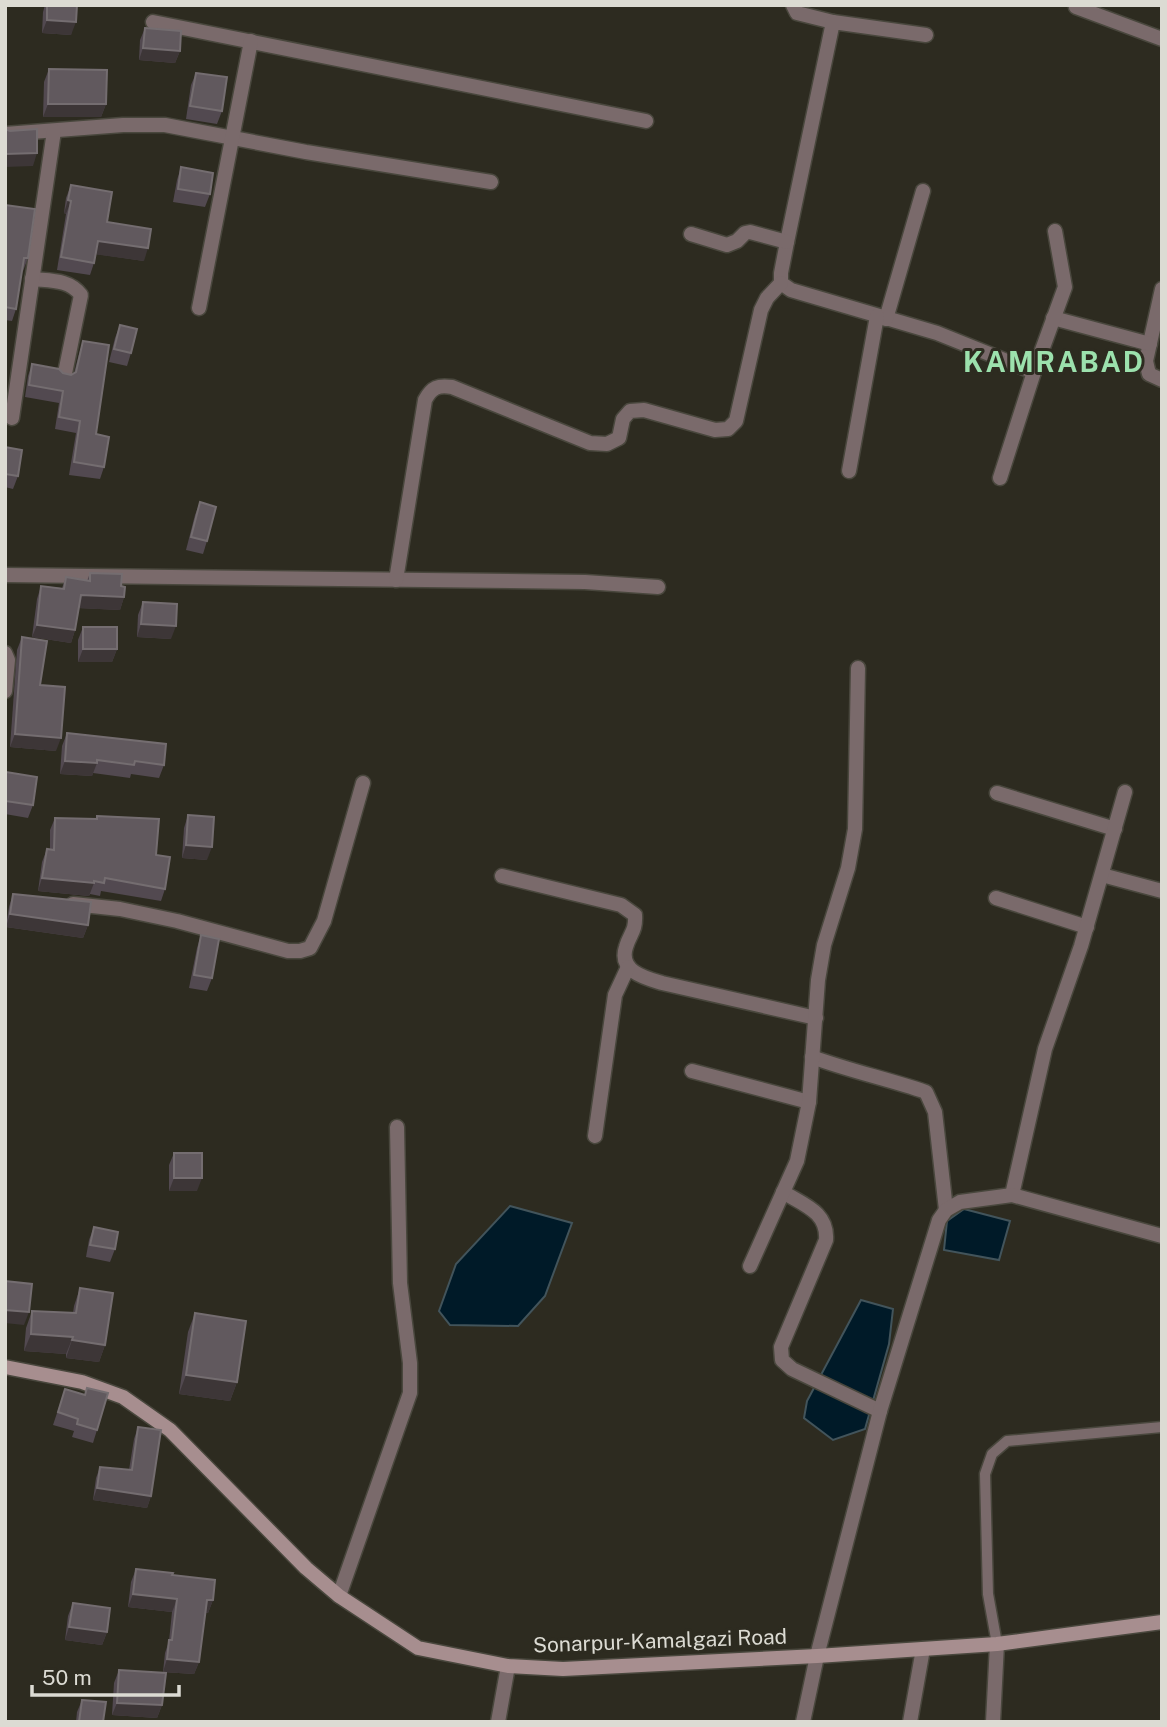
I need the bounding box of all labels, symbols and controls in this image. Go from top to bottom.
district label: KAMRABAD [963,345,1145,378]
street label: Sonarpur-Kamalgazi Road [532,1624,787,1657]
scale bar [32,1654,178,1698]
text: 50 m [42,1665,92,1690]

